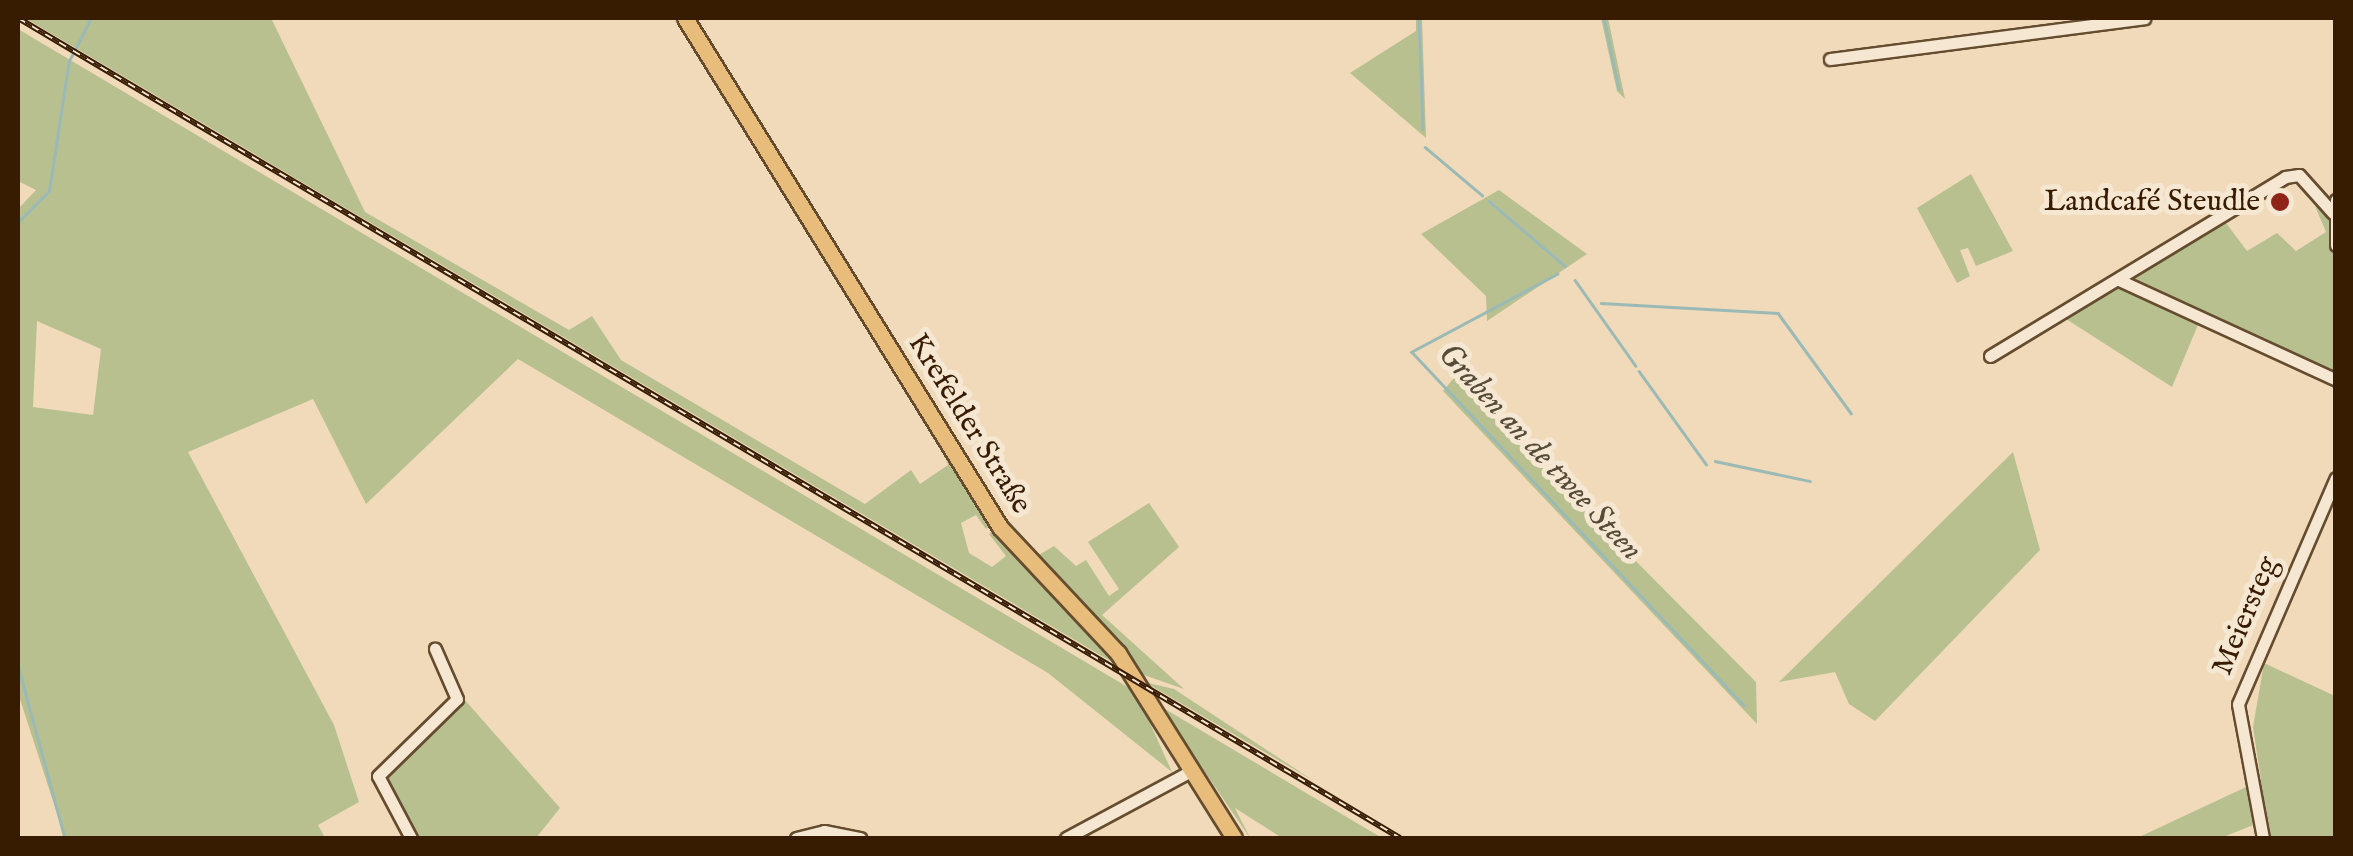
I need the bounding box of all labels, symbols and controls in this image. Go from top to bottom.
place label: Landcafé Steudle [2044,184,2260,220]
marker: Landcafé Steudle [2269,191,2291,213]
street label: Krefelder Straße [899,327,1039,521]
water label: Graben an de twee Steen [1428,336,1650,570]
street label: Meiersteg [2205,551,2287,681]

